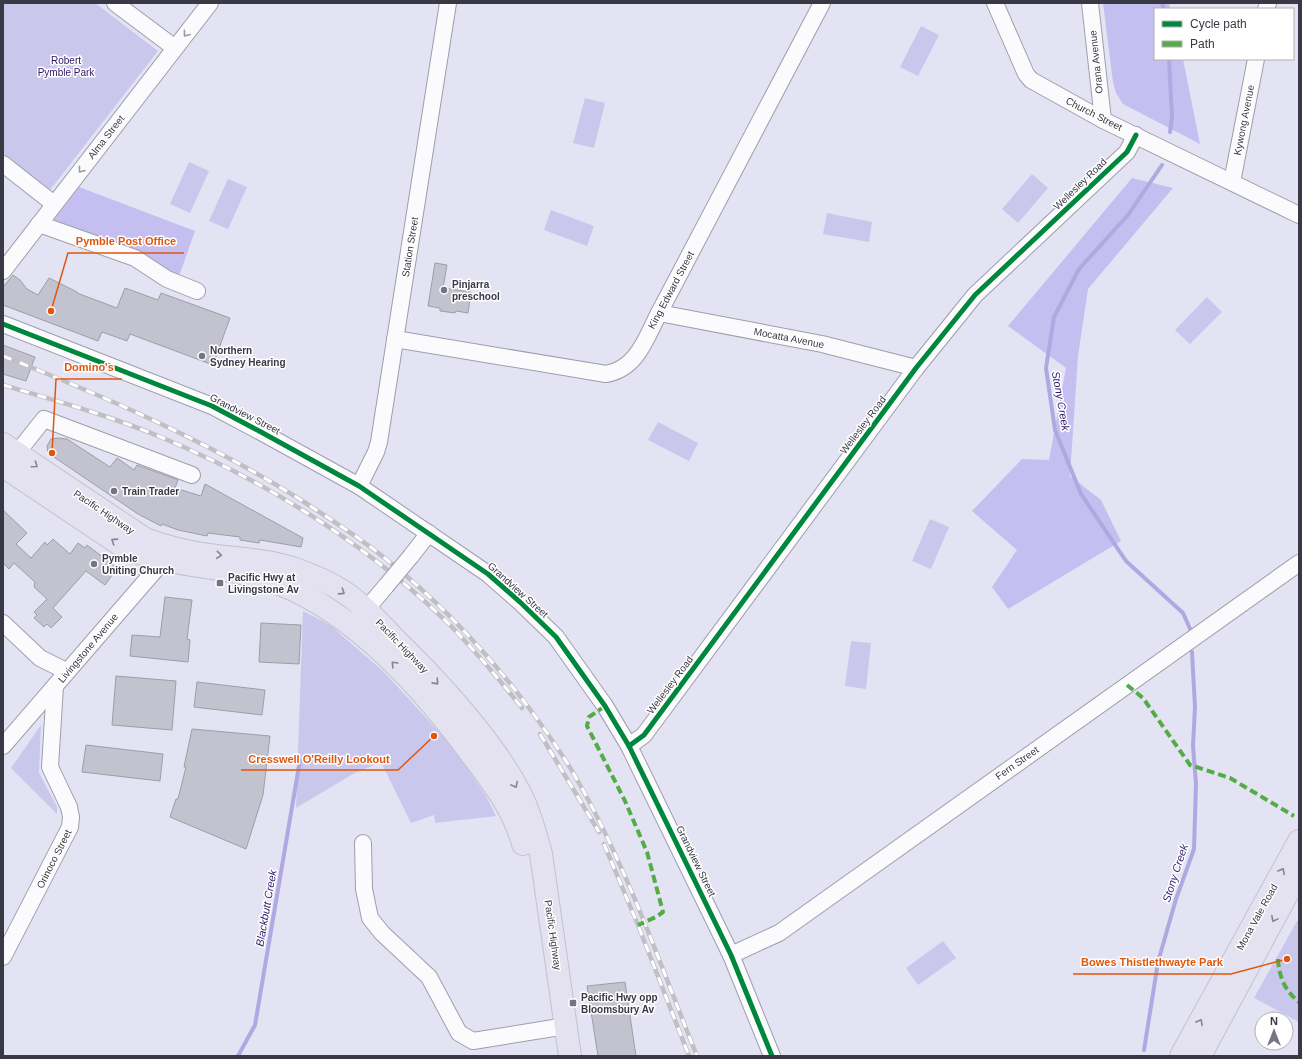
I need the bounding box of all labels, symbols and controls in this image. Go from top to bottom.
legend [1154,8,1294,60]
text: Cycle path [1190,17,1247,31]
street label: Orana Avenue [1087,29,1105,94]
one-way arrow [183,30,191,37]
text: Path [1190,37,1215,51]
park label: Robert Pymble Park [38,55,95,78]
street label: Kywong Avenue [1232,83,1256,156]
street label: Church Street [1064,95,1124,133]
street label: Alma Street [86,113,127,161]
street label: Wellesley Road [1051,156,1109,212]
one-way arrow [78,166,85,173]
street label: Station Street [400,216,420,278]
callout: Pymble Post Office [68,230,184,253]
text: Pymble Post Office [76,235,176,247]
street label: King Edward Street [646,249,696,331]
place label: Pinjarra preschool [452,279,500,302]
marker: Pinjarra preschool [439,285,449,295]
street label: Mocatta Avenue [753,326,826,350]
place label: Northern Sydney Hearing [210,345,286,368]
marker: Northern Sydney Hearing [197,351,207,361]
callout: Domino's [56,356,122,379]
text: Domino's [64,361,114,373]
water label: Stony Creek [1050,370,1072,432]
street label: Grandview Street [208,392,282,437]
street label: Wellesley Road [838,394,888,456]
one-way arrow [31,460,38,467]
marker: Train Trader [109,486,119,496]
place label: Train Trader [122,486,179,497]
street label: Pacific Highway [72,488,136,536]
one-way arrow [112,538,119,545]
one-way arrow [216,551,222,560]
place label: Pymble Uniting Church [102,553,174,576]
marker: Pymble Uniting Church [89,559,99,569]
street label: Grandview Street [486,560,551,620]
place label: Pacific Hwy at Livingstone Av [228,572,299,595]
marker: Pacific Hwy at Livingstone Av [215,578,225,588]
one-way arrow [338,587,345,594]
street label: Livingstone Avenue [56,611,120,685]
street label: Pacific Highway [374,617,430,675]
street label: Wellesley Road [645,654,695,716]
one-way arrow [391,661,399,669]
one-way arrow [431,677,439,685]
street label: Fern Street [993,744,1041,782]
callout: Cresswell O'Reilly Lookout [241,747,398,770]
text: Cresswell O'Reilly Lookout [248,753,390,765]
one-way arrow [510,781,517,788]
street label: Grandview Street [674,824,718,898]
street label: Orinoco Street [34,828,74,890]
water label: Stony Creek [1160,842,1190,904]
water label: Blackbutt Creek [253,868,279,947]
one-way arrow [1278,868,1285,875]
street label: Mona Vale Road [1234,882,1280,952]
street label: Pacific Highway [543,899,563,971]
one-way arrow [1271,915,1278,922]
callout: Bowes Thistlethwayte Park [1073,951,1231,974]
text: Bowes Thistlethwayte Park [1081,956,1224,968]
place label: Pacific Hwy opp Bloomsbury Av [581,992,658,1015]
marker: Pacific Hwy opp Bloomsbury Av [568,998,578,1008]
north arrow [1254,1011,1294,1051]
text: N [1270,1015,1278,1027]
one-way arrow [1195,1019,1202,1026]

